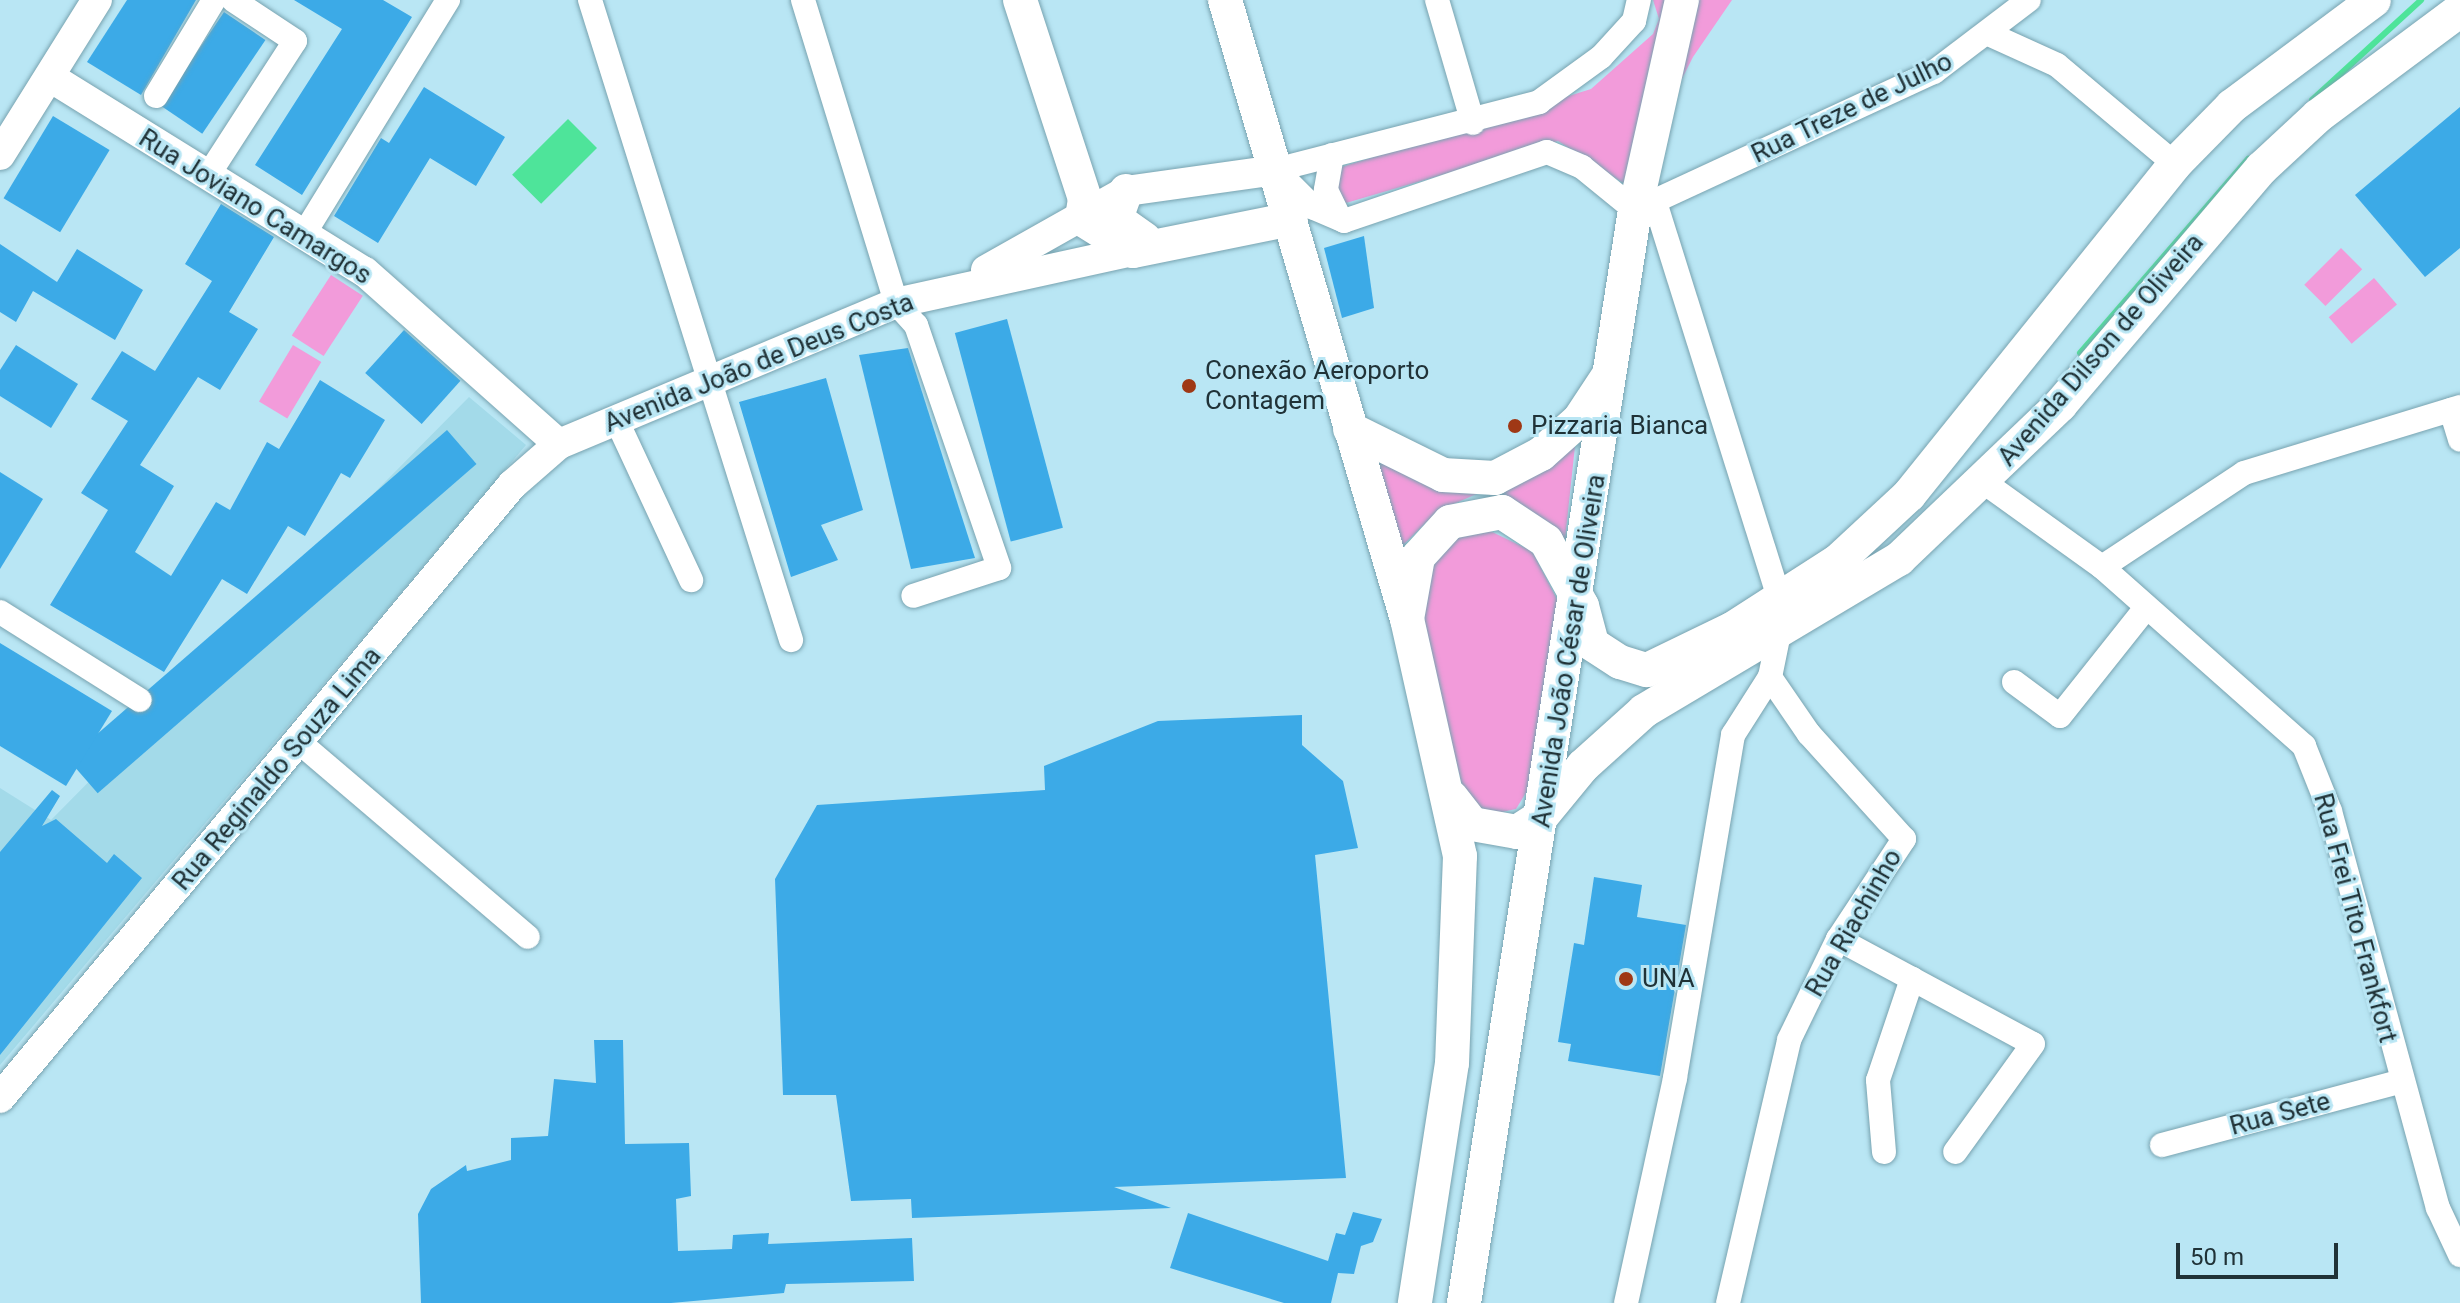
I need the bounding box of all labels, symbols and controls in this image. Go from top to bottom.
street label: Rua Treze de Julho [1746,46,1958,170]
street label: Rua Joviano Camargos [133,123,377,291]
street label: Avenida Dilson de Oliveira [1992,227,2210,473]
street label: Avenida João de Deus Costa [600,287,918,439]
place label: Conexão Aeroporto Contagem [1205,355,1429,416]
marker: Conexão Aeroporto Contagem [1180,377,1198,395]
place label: Pizzaria Bianca [1531,410,1708,442]
marker: Pizzaria Bianca [1506,417,1524,435]
street label: Avenida João César de Oliveira [1526,472,1612,830]
street label: Rua Reginaldo Souza Lima [166,641,388,897]
street label: Rua Frei Tito Frankfort [2307,790,2403,1046]
street label: Rua Riachinho [1799,844,1909,1002]
place label: UNA [1642,963,1695,995]
marker: UNA [1617,970,1635,988]
street label: Rua Sete [2226,1086,2334,1142]
scale bar [2180,1227,2342,1277]
text: 50 m [2190,1243,2244,1271]

